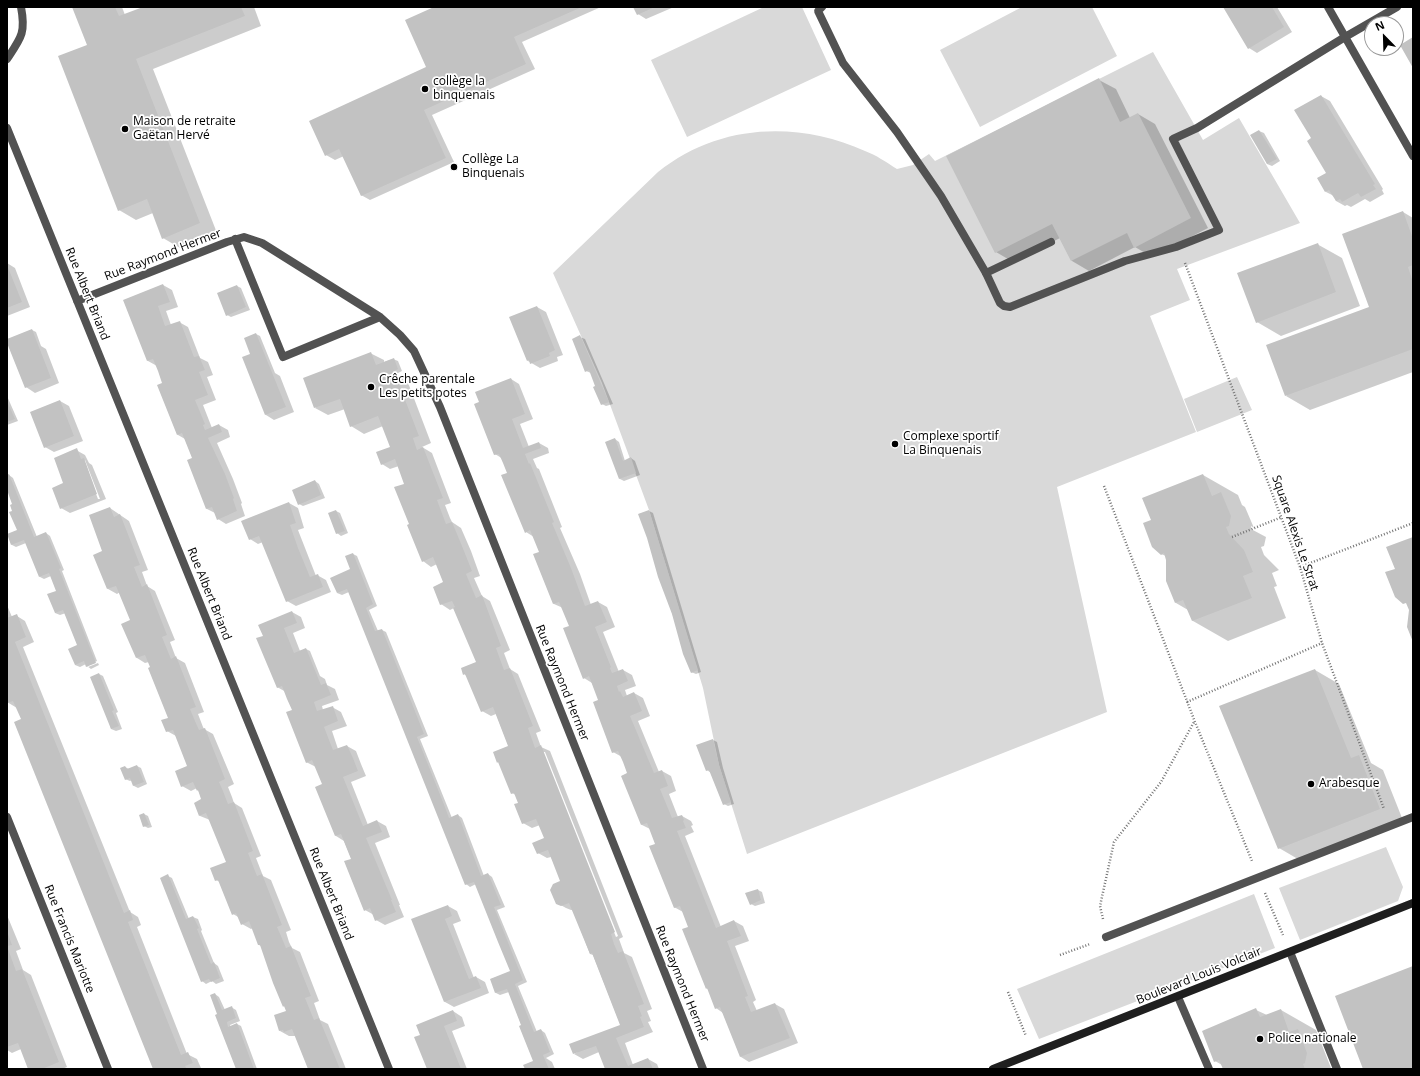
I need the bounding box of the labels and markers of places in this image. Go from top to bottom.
place label: collège la binquenais [433,75,495,103]
marker: collège la binquenais [420,84,430,94]
place label: Maison de retraite Gaëtan Hervé [133,115,236,143]
marker: Maison de retraite Gaëtan Hervé [120,124,130,134]
place label: Collège La Binquenais [462,153,524,181]
marker: Collège La Binquenais [449,162,459,172]
place label: Crêche parentale Les petits potes [379,373,475,401]
marker: Crêche parentale Les petits potes [366,382,376,392]
place label: Complexe sportif La Binquenais [903,430,999,458]
marker: Complexe sportif La Binquenais [890,439,900,449]
place label: Arabesque [1319,777,1379,791]
marker: Arabesque [1306,779,1316,789]
place label: Police nationale [1268,1032,1356,1046]
marker: Police nationale [1255,1034,1265,1044]

